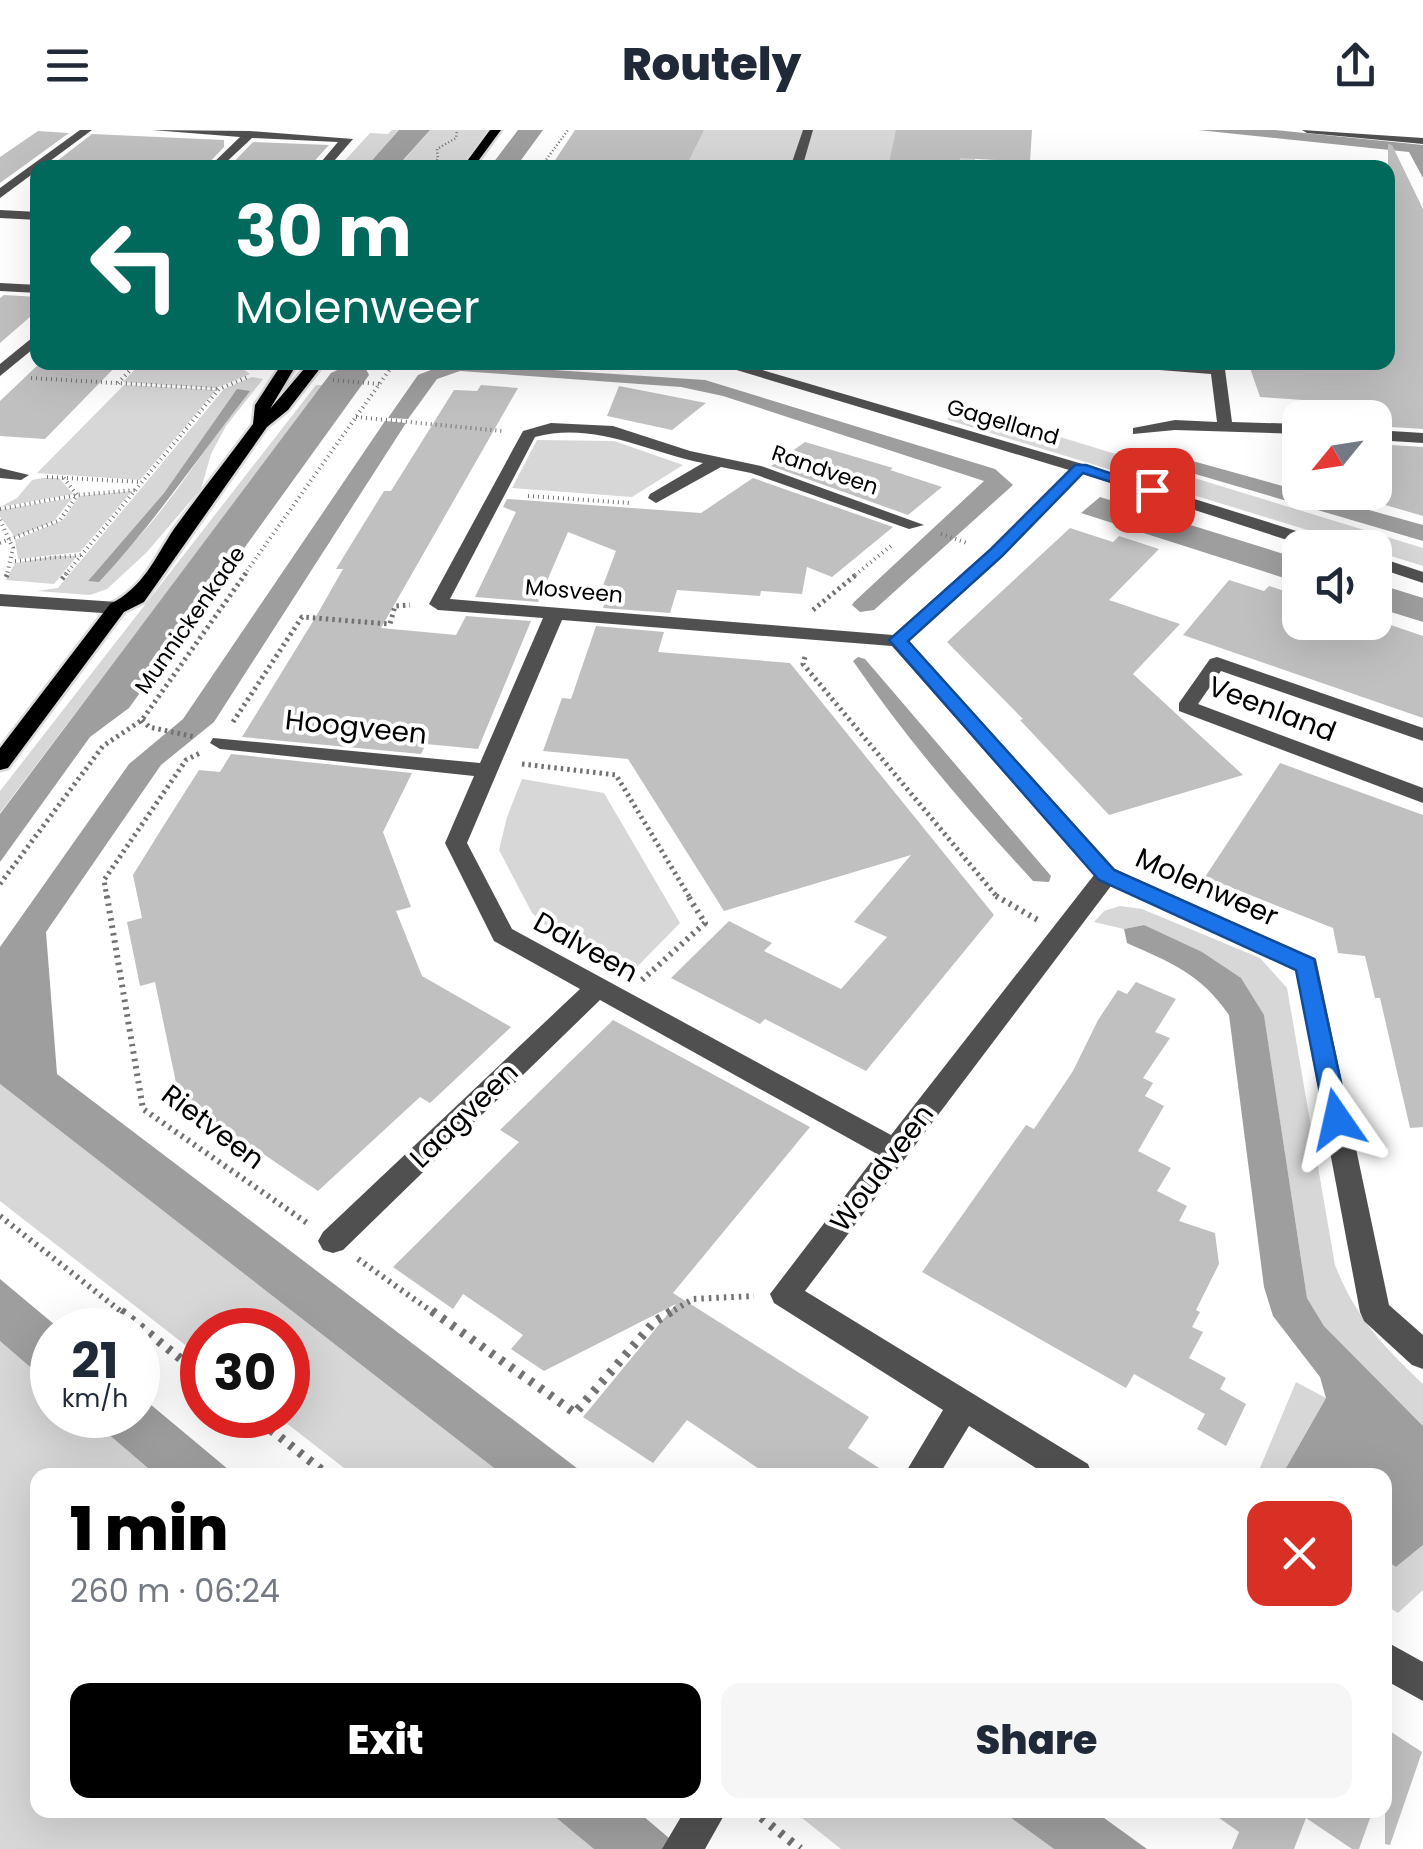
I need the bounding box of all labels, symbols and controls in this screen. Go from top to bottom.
text: Routely [622,33,801,96]
icon: menu [40,38,95,93]
icon: share [1328,38,1383,93]
text: 30 m [235,182,412,281]
icon: left [70,200,200,330]
text: Molenweer [235,276,480,339]
street label: Gagelland [943,391,1063,453]
north arrow [1282,400,1392,510]
map controls [1282,400,1392,640]
street label: Randveen [768,437,882,503]
pin [1110,448,1195,533]
icon: arrive [1125,463,1180,518]
button: sound [1282,530,1392,640]
street label: Munnickenkade [127,540,253,700]
street label: Mosveen [524,571,624,611]
street label: Veenland [1202,667,1342,751]
street label: Hoogveen [283,700,429,754]
street label: Molenweer [1129,838,1285,936]
street label: Dalveen [527,902,645,992]
street label: Laagveen [401,1053,527,1177]
position arrow [1285,1067,1389,1171]
street label: Rietveen [153,1075,273,1179]
street label: Woudveen [821,1096,943,1240]
speed limit sign: 30 [180,1308,310,1438]
text: 21 [71,1325,119,1396]
text: km/h [62,1381,128,1416]
text: 1 min [70,1487,228,1571]
button: close [1247,1501,1352,1606]
text: 260 m · 06:24 [70,1568,280,1613]
button: Exit [70,1683,701,1798]
button: Share [721,1683,1352,1798]

